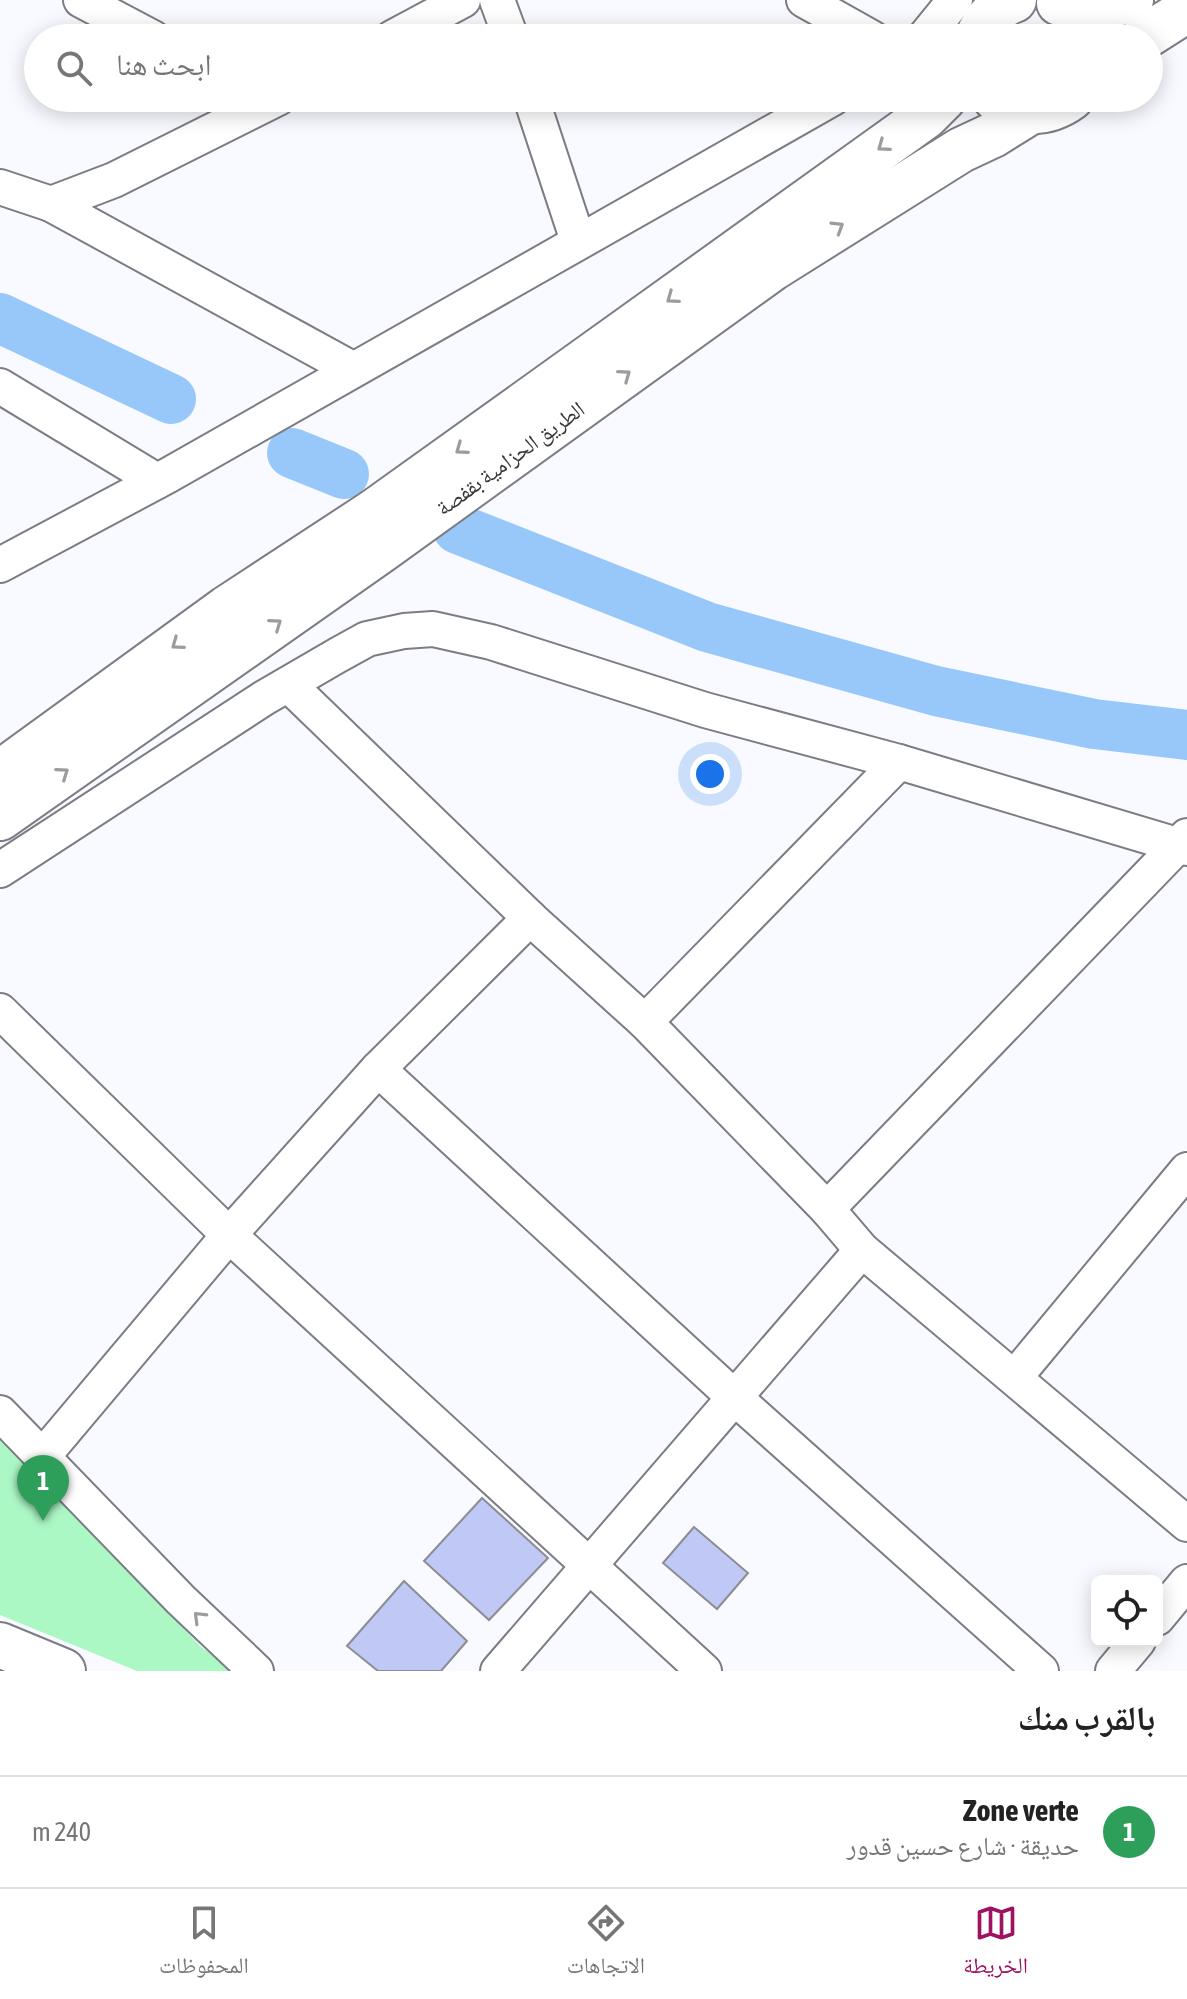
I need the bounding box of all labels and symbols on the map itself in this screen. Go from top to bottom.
one-way arrow [878,137,892,151]
one-way arrow [829,222,844,237]
one-way arrow [666,288,681,303]
one-way arrow [616,370,630,385]
street label: الطريق الحزامية بقفصة [431,395,590,521]
one-way arrow [455,440,469,454]
one-way arrow [268,619,282,634]
one-way arrow [171,634,186,649]
your location [690,754,730,794]
one-way arrow [55,768,69,783]
pin: 1 [17,1455,69,1521]
one-way arrow [194,1612,208,1627]

